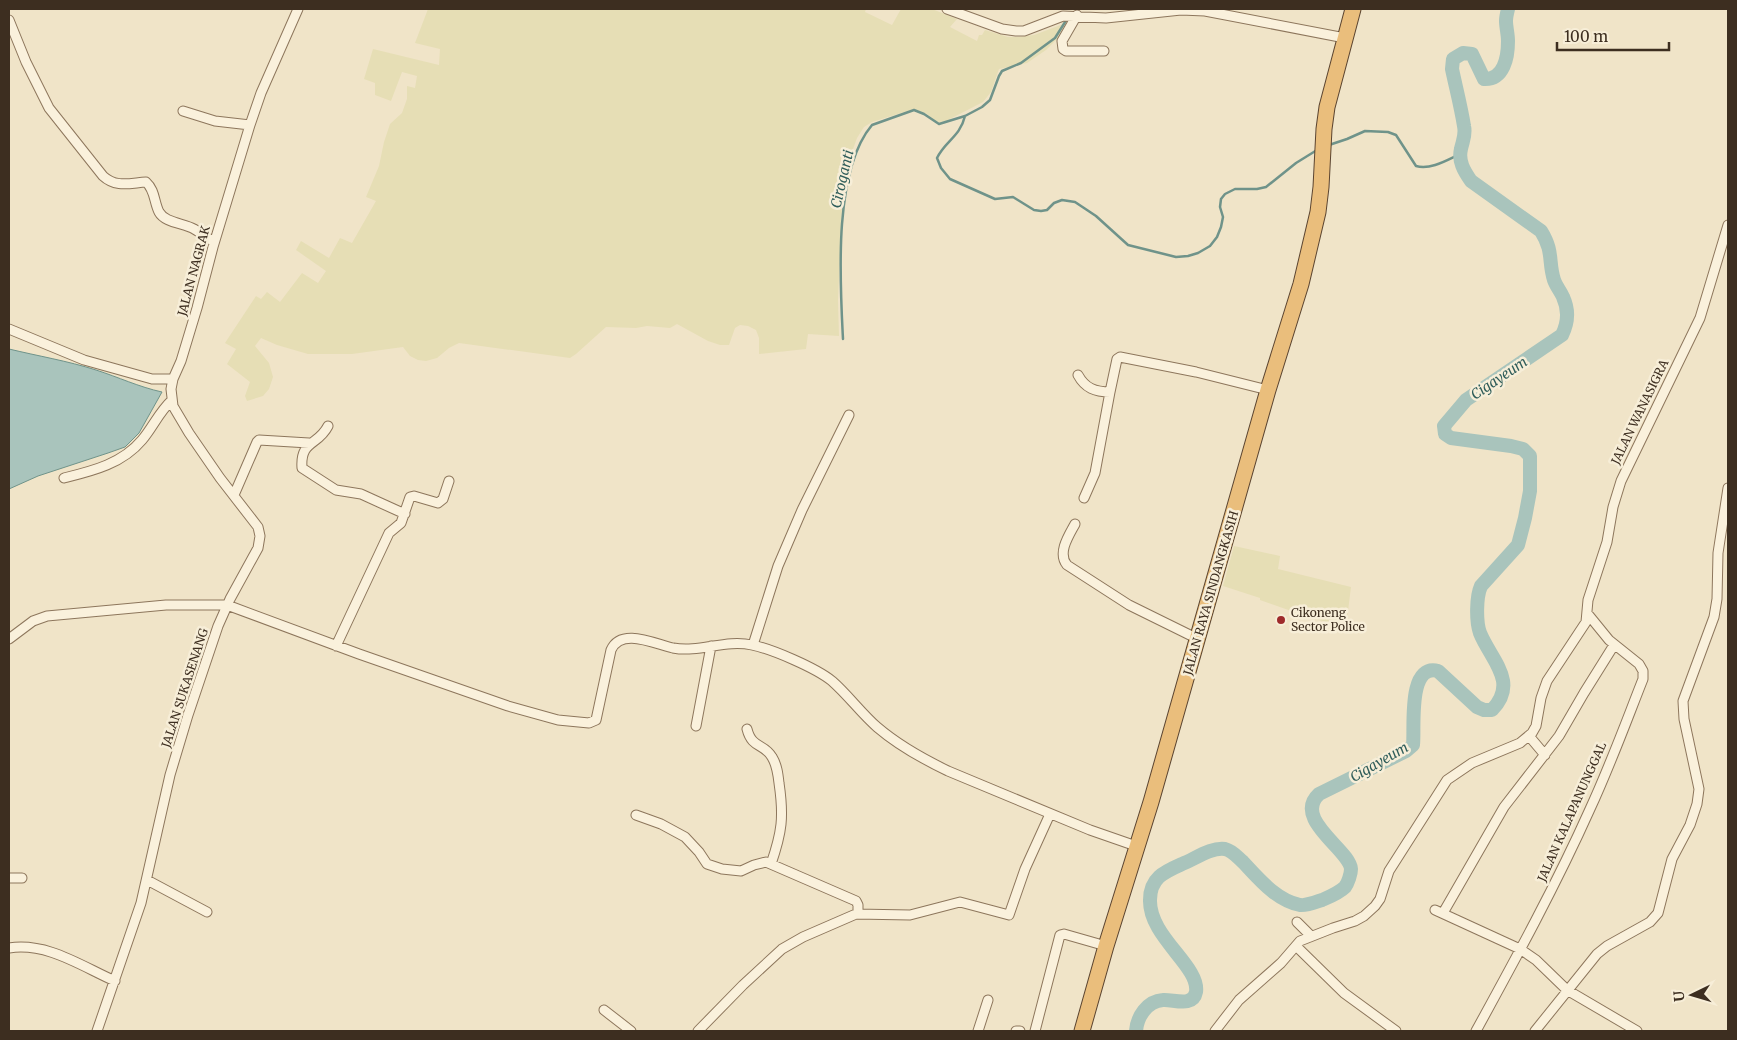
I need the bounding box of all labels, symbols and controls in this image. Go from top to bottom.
scale bar [1557,20,1670,52]
text: 100 m [1564,27,1608,46]
water label: Ciroganti [827,148,857,210]
street label: JALAN NAGRAK [174,224,213,319]
water label: Cigayeum [1467,353,1531,403]
street label: JALAN WANASIGRA [1607,356,1672,468]
street label: JALAN RAYA SINDANGKASIH [1180,509,1241,678]
place label: Cikoneng Sector Police [1291,605,1365,634]
marker: Cikoneng Sector Police [1275,614,1287,626]
street label: JALAN SUKASENANG [158,626,211,750]
water label: Cigayeum [1347,738,1411,786]
street label: JALAN KALAPANUNGGAL [1534,739,1609,885]
north arrow [1667,970,1717,1020]
text: U [1670,990,1688,1002]

